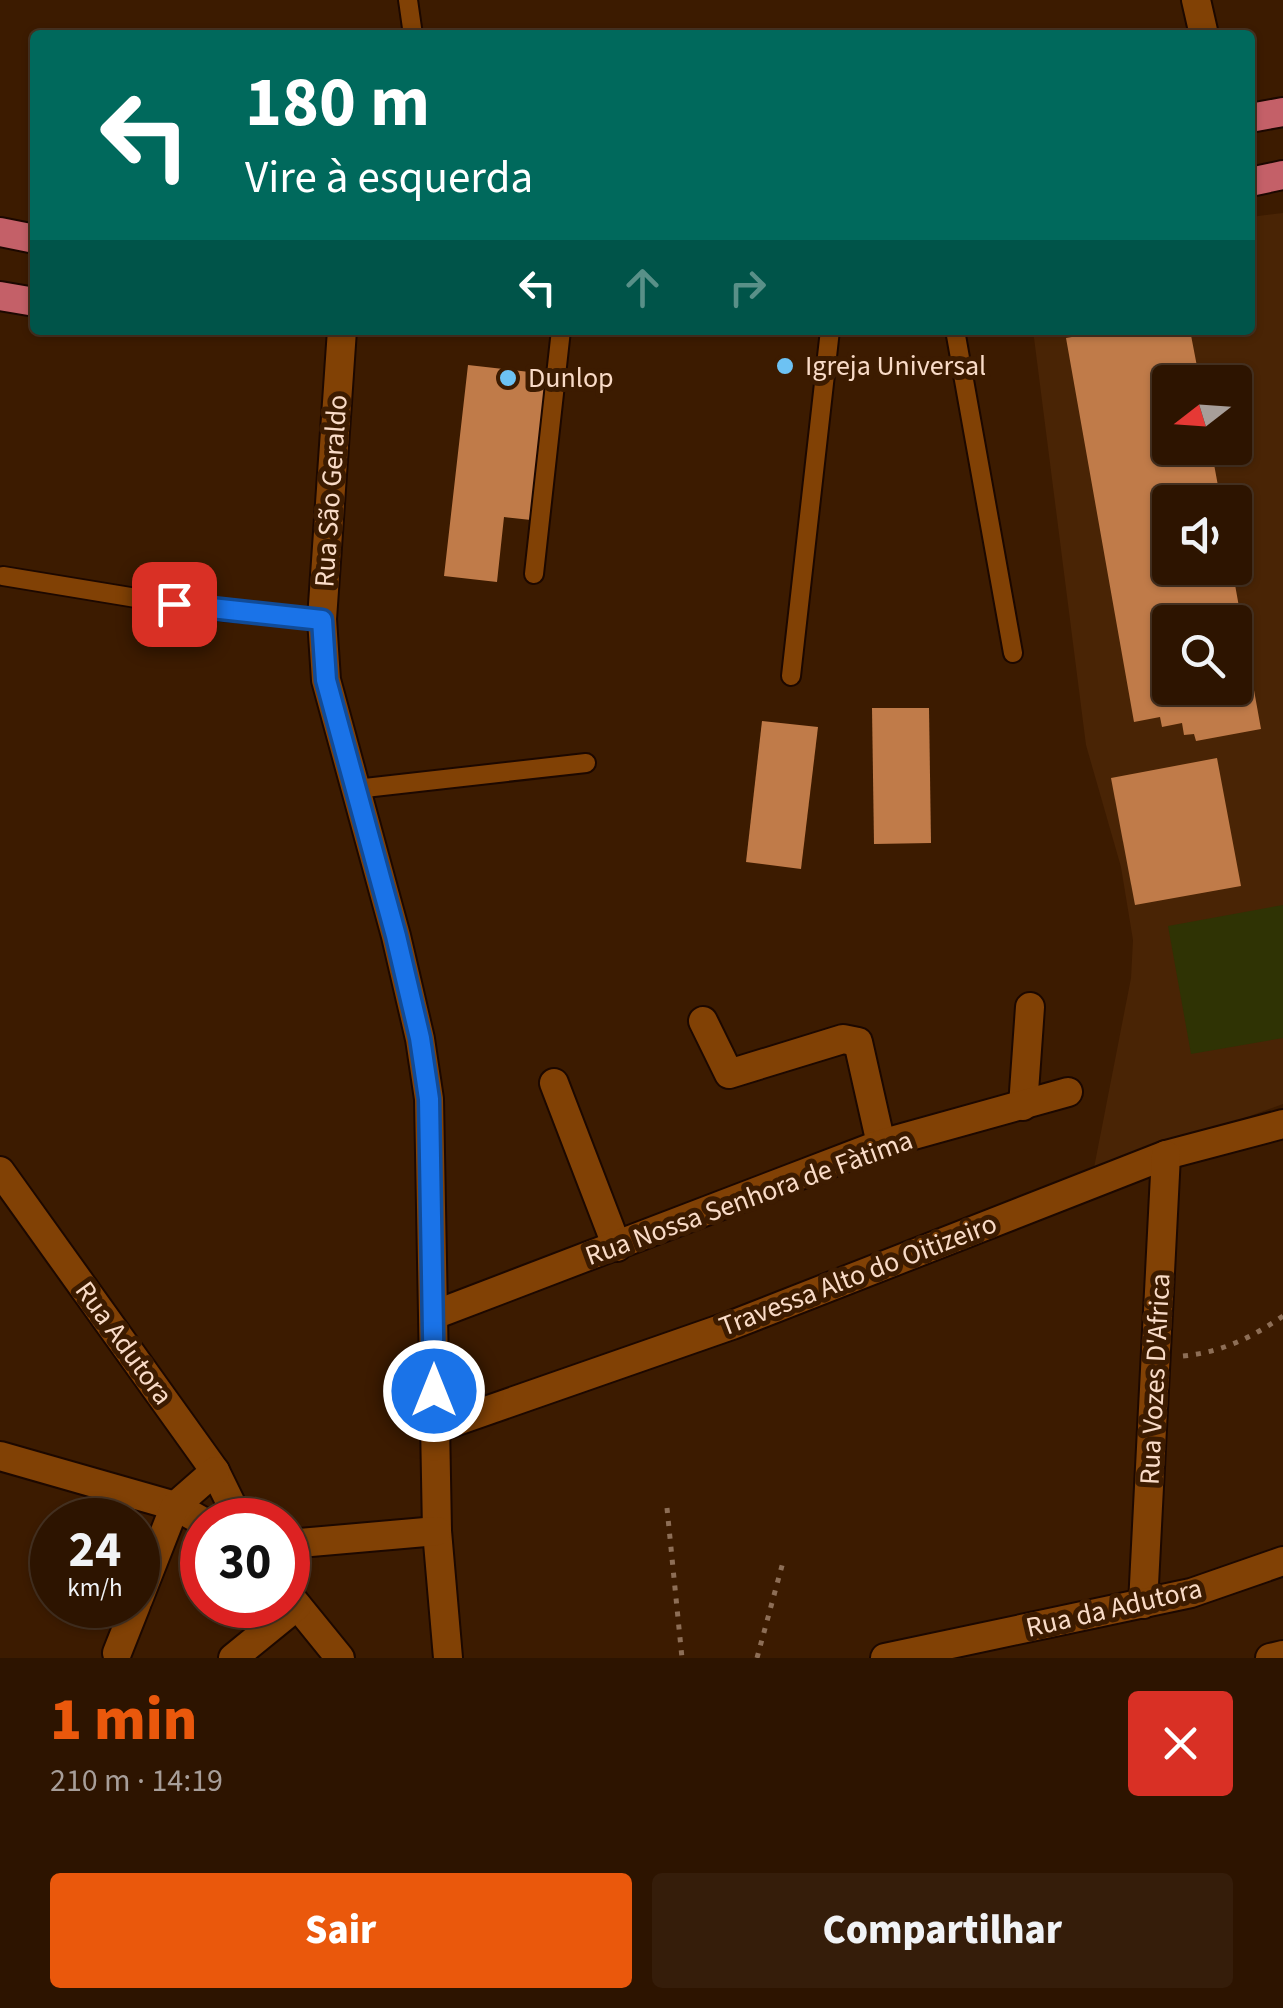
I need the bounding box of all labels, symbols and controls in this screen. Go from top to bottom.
text: 180 m [245,53,430,153]
icon: left [80,70,210,200]
text: Vire à esquerda [245,146,533,210]
icon: left [510,260,565,315]
icon: ahead [615,260,670,315]
icon: right [720,260,775,315]
place label: Igreja Universal [805,346,986,386]
marker: Igreja Universal [774,355,796,377]
place label: Dunlop [528,358,614,398]
north arrow [1152,365,1252,465]
map controls [1152,365,1252,705]
marker: Dunlop [497,367,519,389]
street label: Rua São Geraldo [304,393,358,589]
button: sound [1152,485,1252,585]
pin [132,562,217,647]
icon: arrive [147,577,202,632]
button: search [1152,605,1252,705]
street label: Rua Nossa Senhora de Fàtima [580,1120,918,1276]
street label: Travessa Alto do Oitizeiro [713,1204,1003,1346]
street label: Rua Vozes D'Africa [1129,1272,1181,1486]
street label: Rua Adutora [65,1273,183,1413]
position arrow [382,1339,486,1443]
speed limit sign: 30 [180,1498,310,1628]
text: 24 [69,1515,121,1586]
street label: Rua da Adutora [1022,1568,1206,1648]
text: km/h [67,1570,123,1606]
text: 1 min [50,1678,197,1763]
button: close [1128,1691,1233,1796]
text: 210 m · 14:19 [50,1758,223,1804]
button: Sair [50,1873,632,1988]
button: Compartilhar [652,1873,1233,1988]

